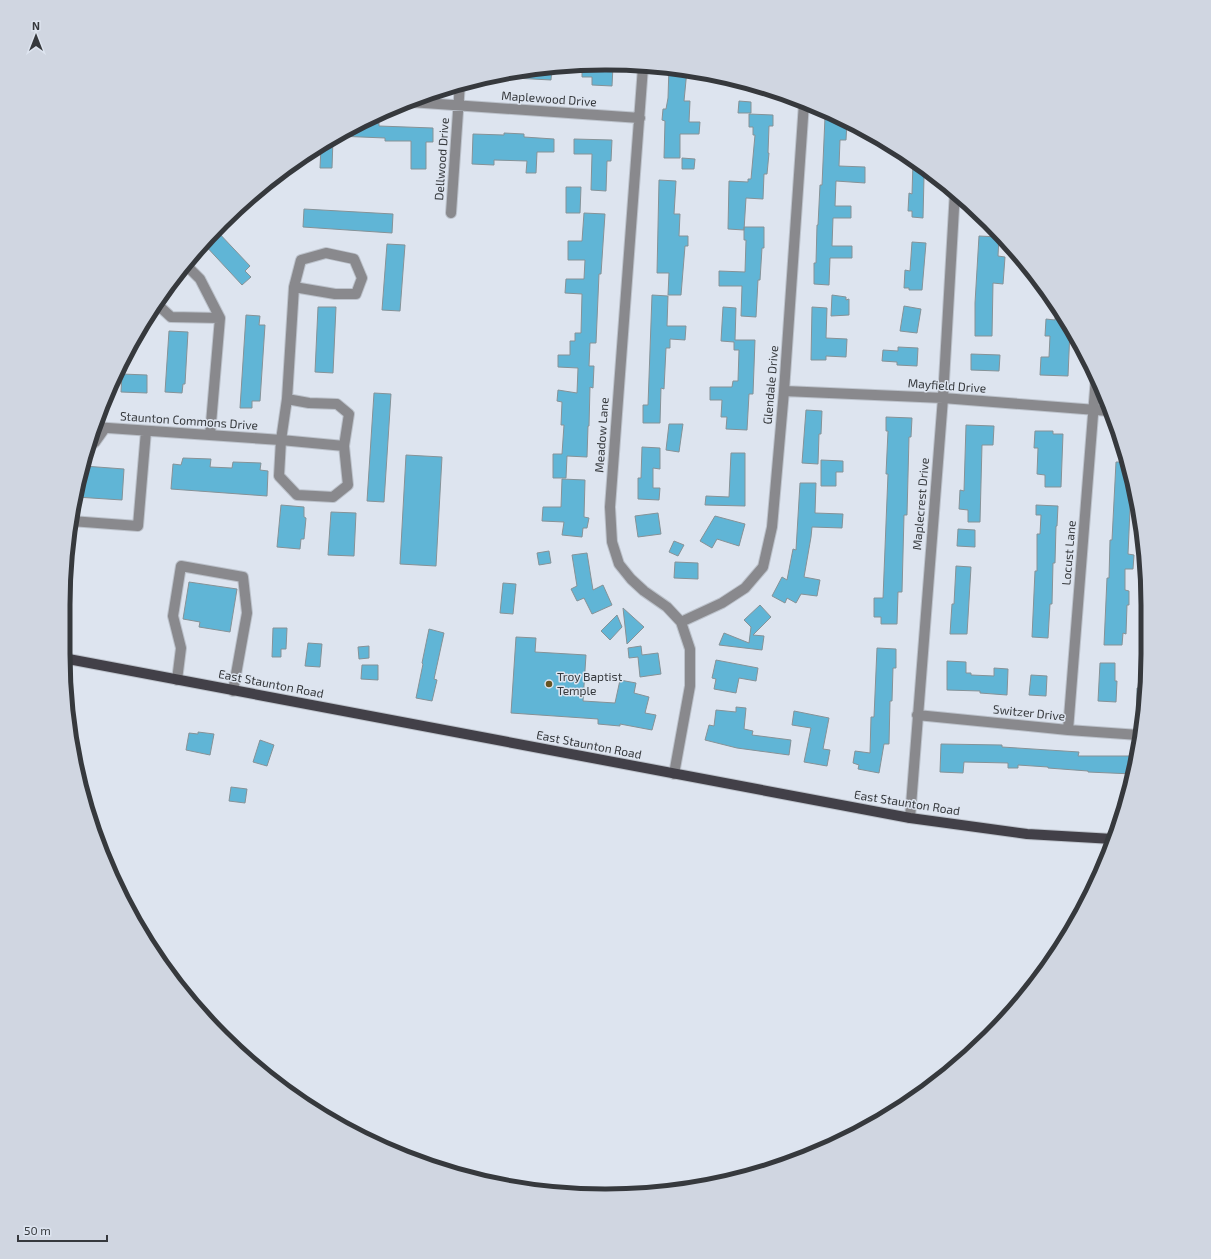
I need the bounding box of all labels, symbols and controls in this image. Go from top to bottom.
north arrow [16,16,56,56]
text: N [32,19,40,32]
street label: Maplewood Drive [501,88,597,108]
street label: Dellwood Drive [431,117,451,201]
street label: Glendale Drive [760,345,780,425]
street label: Mayfield Drive [907,375,987,395]
street label: Meadow Lane [591,397,611,473]
street label: Staunton Commons Drive [120,408,259,432]
street label: Maplecrest Drive [909,457,931,551]
street label: Locust Lane [1058,520,1078,586]
street label: East Staunton Road [217,666,325,700]
place label: Troy Baptist Temple [557,669,623,697]
marker: Troy Baptist Temple [544,679,554,689]
street label: Switzer Drive [992,701,1066,723]
street label: East Staunton Road [535,727,643,761]
street label: East Staunton Road [853,787,961,817]
scale bar [18,1217,107,1243]
text: 50 m [24,1223,51,1237]

